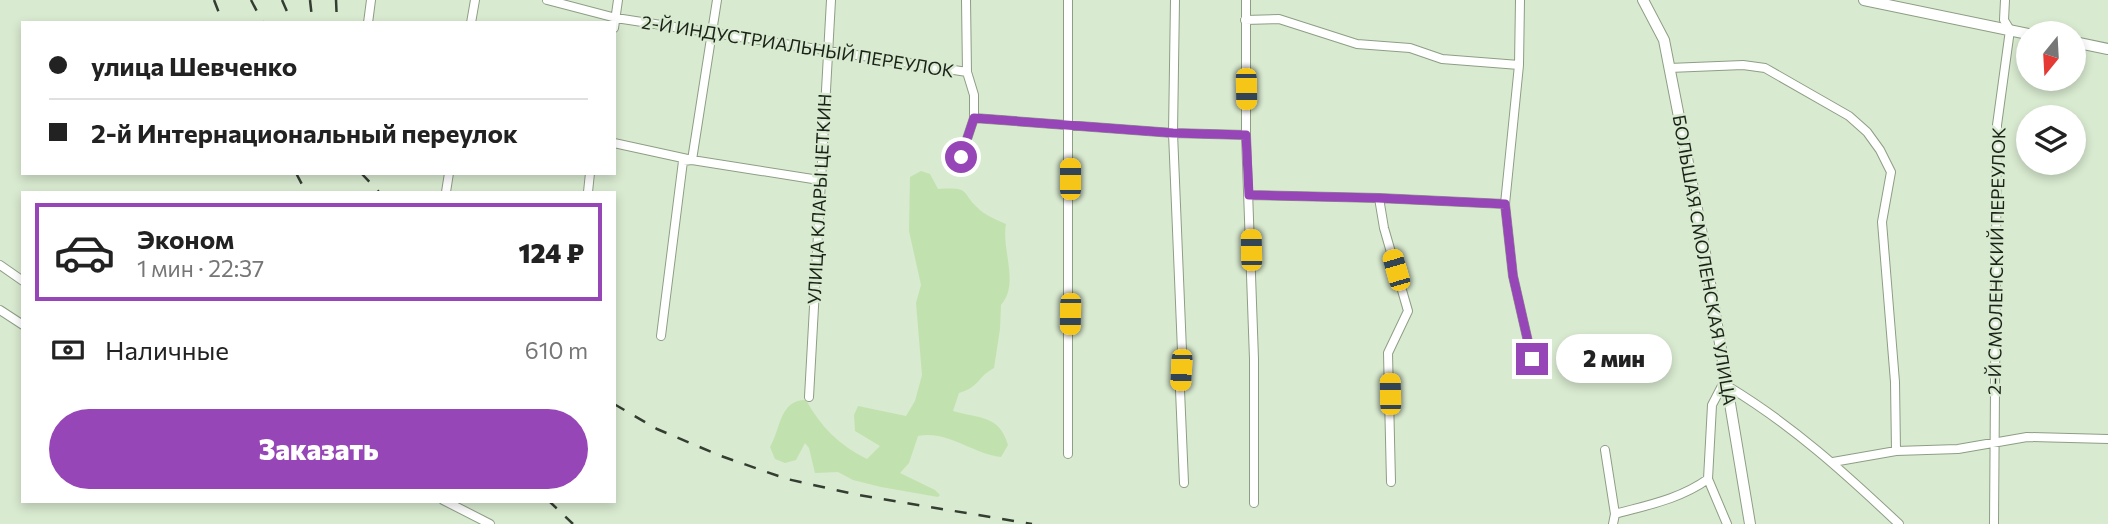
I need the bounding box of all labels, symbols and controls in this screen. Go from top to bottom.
street label: 2-Й ИНДУСТРИАЛЬНЫЙ ПЕРЕУЛОК [640,10,956,82]
north arrow [2016,21,2086,91]
map controls [2016,21,2086,175]
text: улица Шевченко [91,50,297,81]
car [1236,68,1257,110]
street label: УЛИЦА КЛАРЫ ЦЕТКИН [802,93,836,305]
button: layers [2016,105,2086,175]
street label: БОЛЬШАЯ СМОЛЕНСКАЯ УЛИЦА [1669,113,1741,407]
text: 2-й Интернациональный переулок [91,117,518,148]
street label: 2-Й СМОЛЕНСКИЙ ПЕРЕУЛОК [1983,127,2009,395]
route start [945,141,977,173]
car [1060,158,1081,200]
icon: car [53,221,116,284]
text: Эконом [137,223,234,254]
car [1241,229,1262,271]
text: 124 ₽ [518,237,584,268]
car [1381,247,1412,293]
text: 1 мин · 22:37 [137,254,264,282]
car [1060,293,1081,335]
icon: cash [49,331,87,369]
text: Наличные [105,334,229,365]
callout: 2 мин [1556,334,1672,384]
text: 610 m [525,336,588,364]
route end [1516,343,1548,375]
text: 2 мин [1583,344,1645,372]
car [1170,348,1193,392]
car [1380,373,1401,415]
button: Заказать [49,409,588,489]

